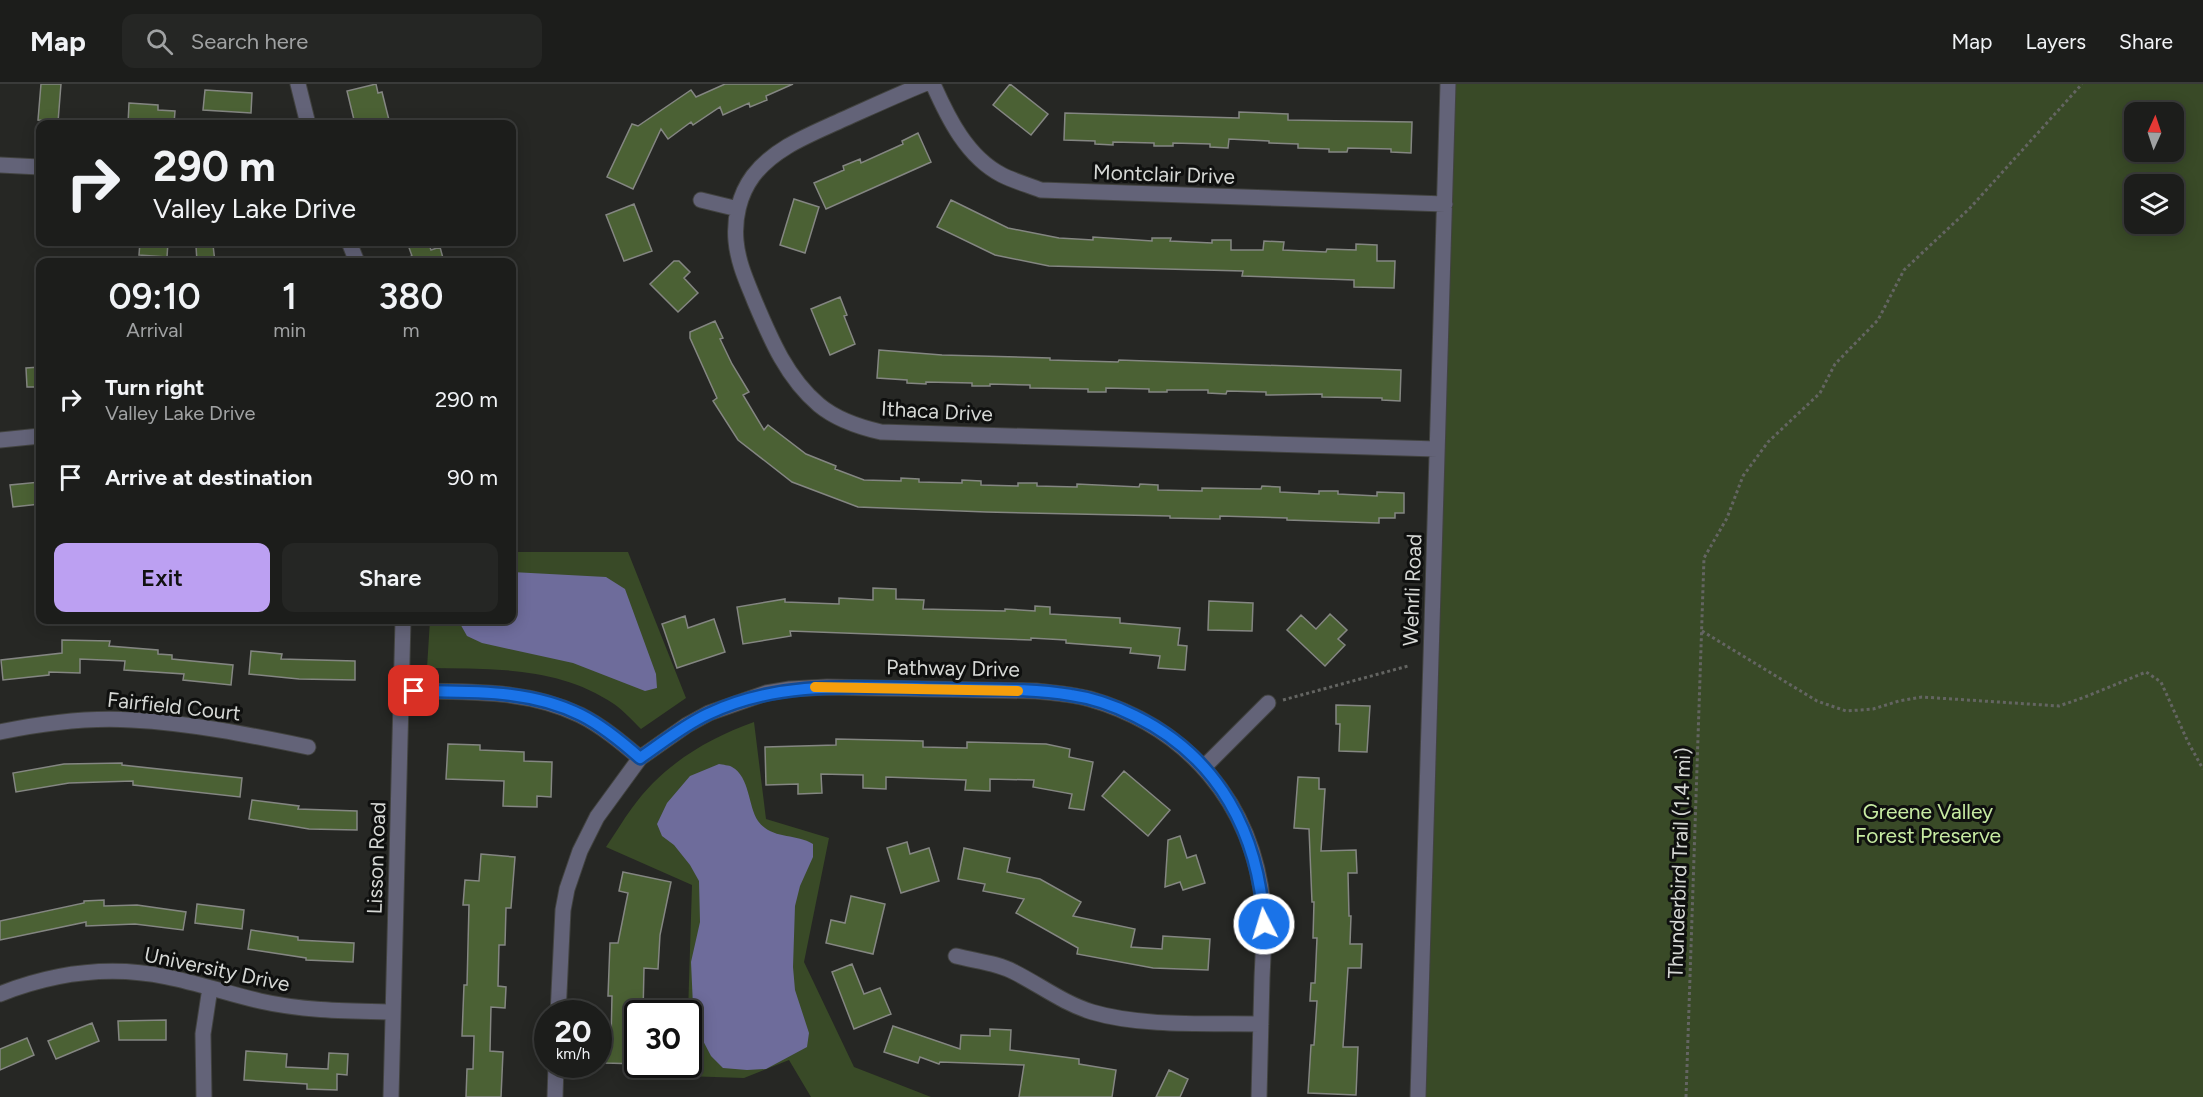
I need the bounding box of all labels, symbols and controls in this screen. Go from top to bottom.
search box [122,14,542,68]
text: Map [30,24,86,58]
icon: search [143,25,176,58]
text: Search here [191,28,308,55]
text: Map [1952,29,1992,54]
text: Layers [2025,29,2086,54]
text: Share [2119,29,2173,54]
north arrow [2124,102,2184,162]
map controls [2124,102,2184,234]
text: 290 m [153,141,276,192]
icon: right [54,144,132,222]
street label: Montclair Drive [1093,159,1235,189]
button: layers [2124,174,2184,234]
text: Valley Lake Drive [153,192,356,225]
text: 09:10 [108,275,201,318]
text: 1 [282,275,297,318]
text: 380 [378,275,444,318]
text: Arrival [126,318,183,342]
text: min [273,318,306,342]
text: m [402,318,420,342]
text: Turn right [105,374,204,401]
icon: right [54,383,87,416]
text: 290 m [435,386,498,413]
street label: Ithaca Drive [880,396,994,426]
text: Valley Lake Drive [105,401,255,425]
icon: arrive [54,461,87,494]
text: Arrive at destination [105,464,313,491]
text: 90 m [447,464,498,491]
street label: Wehrli Road [1398,533,1426,647]
button: Exit [54,543,270,612]
button: Share [282,543,498,612]
street label: Pathway Drive [886,654,1020,682]
pin [388,665,439,716]
icon: arrive [397,674,430,707]
street label: Fairfield Court [106,687,242,725]
street label: Thunderbird Trail (1.4 mi) [1662,747,1696,979]
park label: Greene Valley Forest Preserve [1855,799,2001,848]
street label: Lisson Road [362,801,390,915]
position arrow [1232,892,1296,956]
street label: University Drive [142,941,292,997]
speed limit sign: 30 [624,1000,702,1078]
text: 20 [555,1013,591,1050]
text: km/h [556,1045,590,1063]

